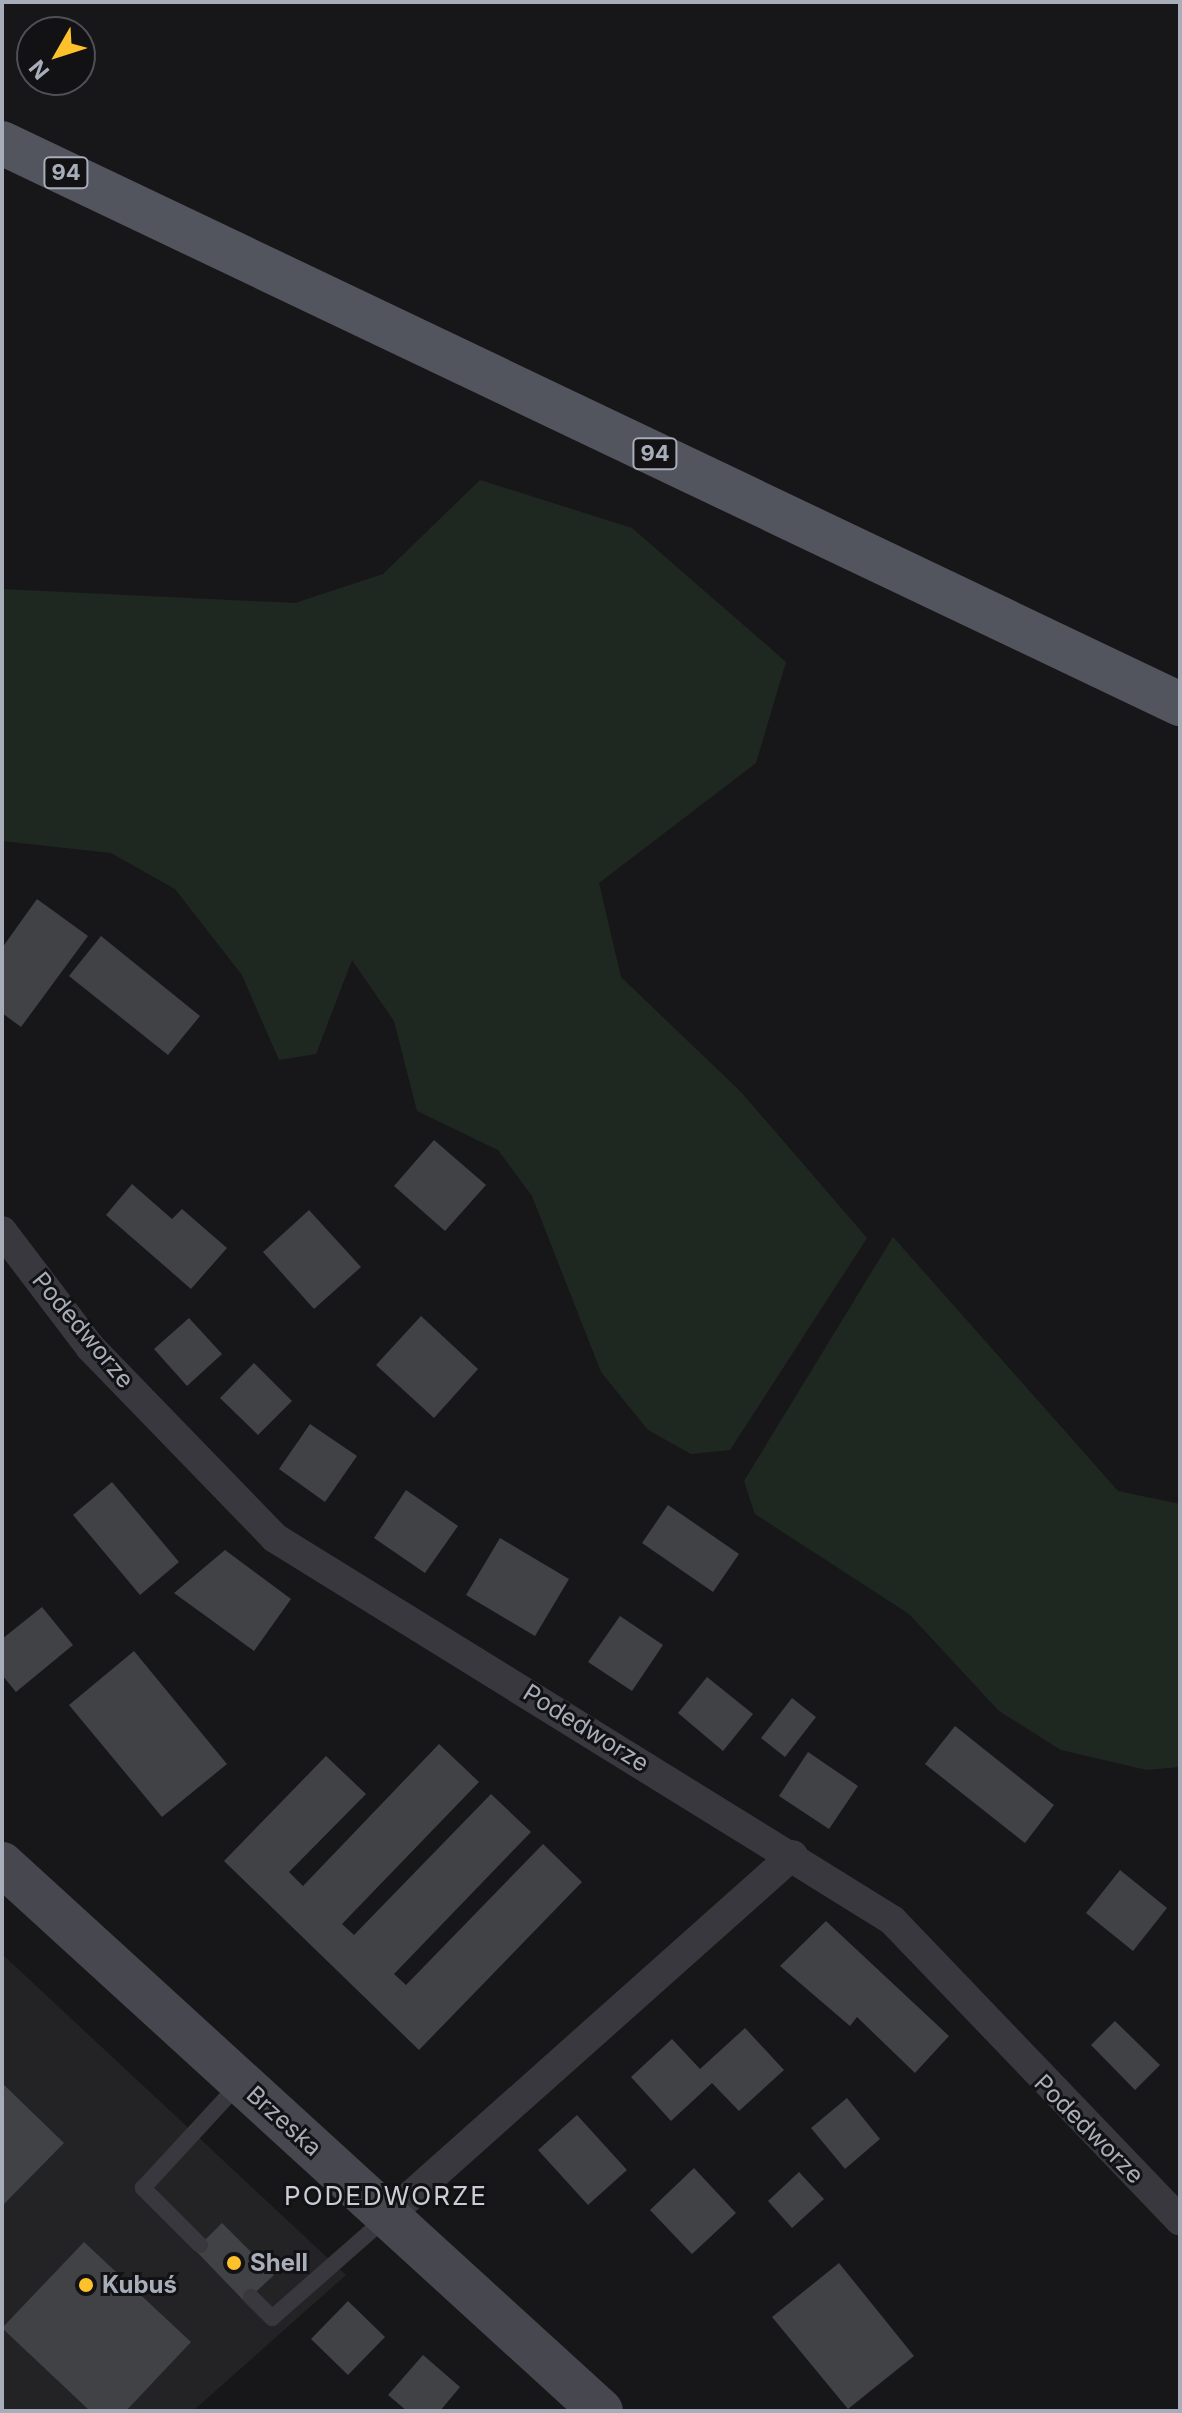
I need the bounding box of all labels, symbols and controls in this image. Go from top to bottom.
north arrow [16,16,96,96]
text: N [24,55,54,85]
road number: 94 [42,155,90,191]
road number: 94 [631,436,679,472]
street label: Podedworze [26,1266,140,1394]
street label: Podedworze [518,1678,654,1778]
street label: Podedworze [1028,2068,1150,2190]
street label: Brzeska [241,2080,327,2162]
district label: PODEDWORZE [284,2180,488,2212]
place label: Shell [250,2249,308,2277]
marker: Shell [225,2254,243,2272]
place label: Kubuś [102,2271,177,2299]
marker: Kubuś [77,2276,95,2294]

